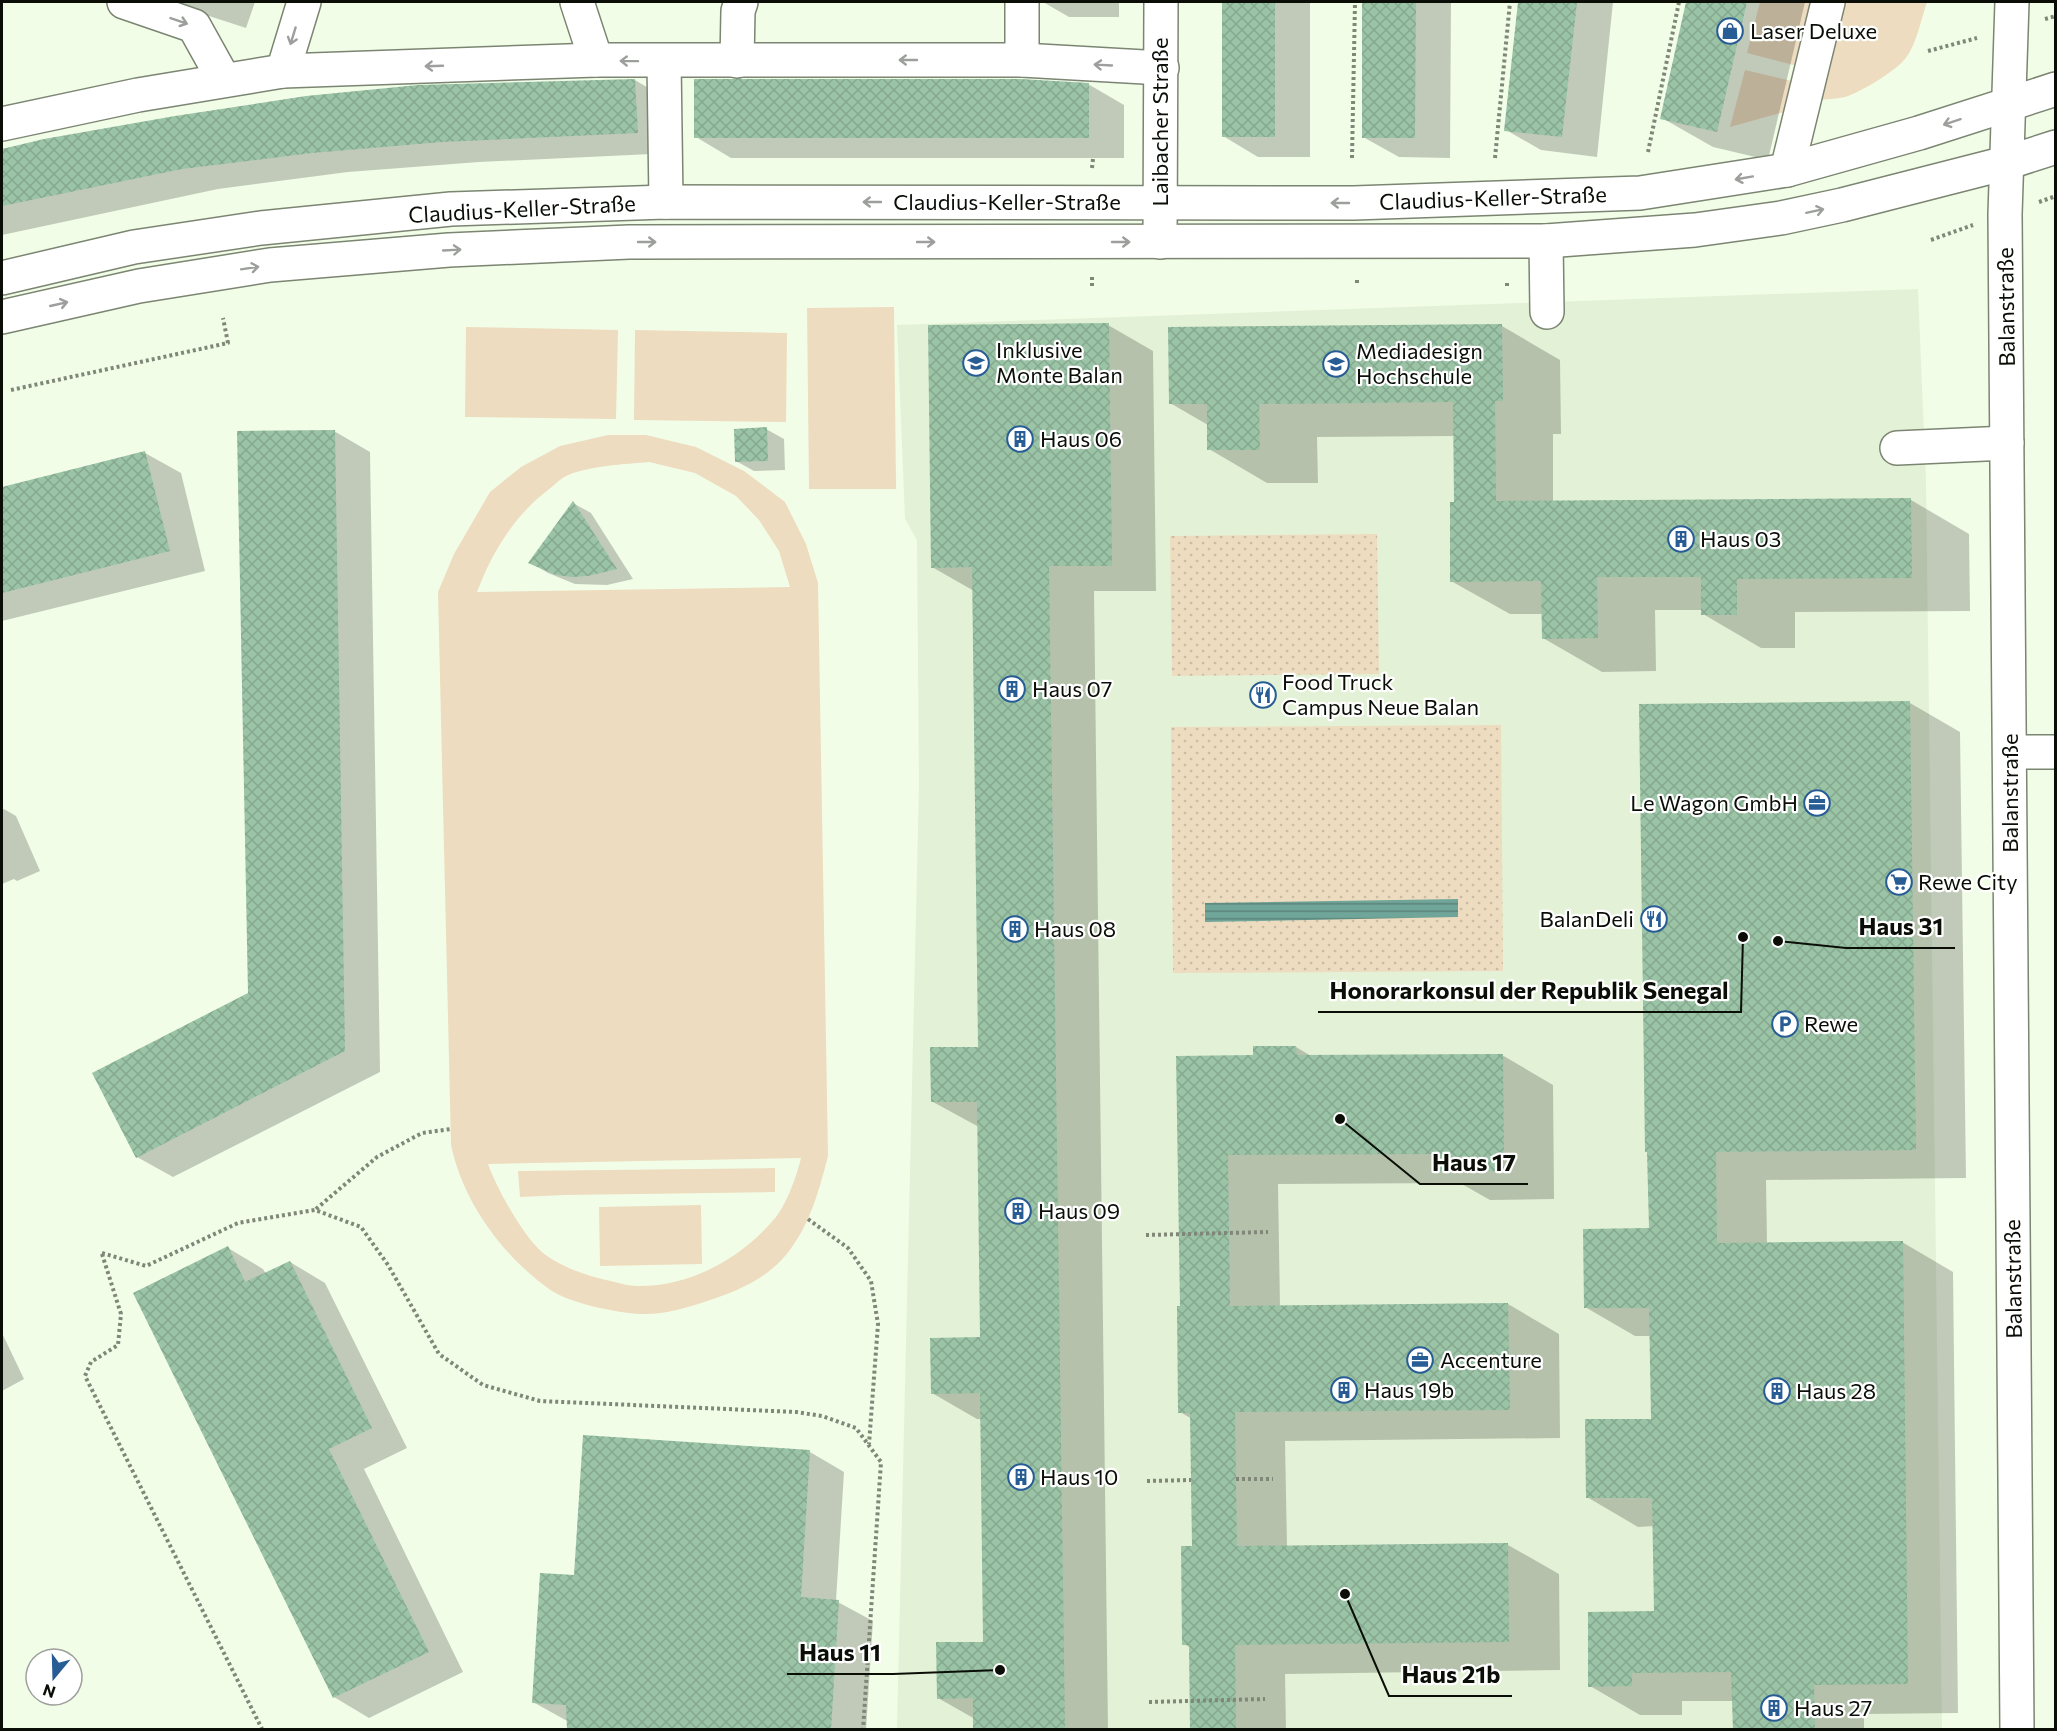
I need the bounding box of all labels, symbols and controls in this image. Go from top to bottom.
one-way arrow [169,16,188,27]
shop icon: Laser Deluxe [1715,16,1745,46]
place label: Laser Deluxe [1750,17,1877,44]
one-way arrow [287,26,298,45]
street label: Laibacher Straße [1146,37,1173,207]
one-way arrow [899,54,919,66]
one-way arrow [620,55,640,66]
one-way arrow [1094,59,1114,70]
one-way arrow [425,60,445,71]
one-way arrow [1943,117,1962,128]
one-way arrow [1734,173,1754,184]
street label: Claudius-Keller-Straße [1379,180,1607,215]
street label: Claudius-Keller-Straße [893,188,1121,215]
street label: Claudius-Keller-Straße [408,189,636,228]
one-way arrow [862,196,882,208]
one-way arrow [1330,197,1350,209]
one-way arrow [1805,205,1824,216]
one-way arrow [637,236,657,248]
one-way arrow [916,236,936,248]
one-way arrow [1111,236,1131,248]
one-way arrow [442,244,462,255]
street label: Balanstraße [1991,247,2020,367]
one-way arrow [240,263,259,274]
one-way arrow [49,298,68,310]
place label: Inklusive Monte Balan [996,336,1123,388]
place label: Mediadesign Hochschule [1356,337,1483,389]
school or university icon: Inklusive Monte Balan [961,348,991,378]
school or university icon: Mediadesign Hochschule [1321,349,1351,379]
building icon: Haus 06 [1005,424,1035,454]
place label: Haus 06 [1040,425,1122,452]
building icon: Haus 03 [1666,524,1696,554]
place label: Haus 03 [1700,525,1781,552]
place label: Food Truck Campus Neue Balan [1282,668,1479,720]
building icon: Haus 07 [997,674,1027,704]
place label: Haus 07 [1032,675,1112,702]
restaurant icon: Food Truck Campus Neue Balan [1248,680,1278,710]
street label: Balanstraße [1996,733,2023,853]
office icon: Le Wagon GmbH [1802,788,1832,818]
place label: Le Wagon GmbH [1630,789,1798,816]
supermarket icon: Rewe City [1884,867,1914,897]
place label: Rewe City [1918,868,2018,895]
restaurant icon: BalanDeli [1639,904,1669,934]
place label: BalanDeli [1540,905,1634,932]
callout: Haus 31 [1846,906,1955,948]
text: Haus 31 [1859,911,1943,940]
building icon: Haus 08 [1000,914,1030,944]
place label: Haus 08 [1034,915,1116,942]
callout: Honorarkonsul der Republik Senegal [1318,970,1741,1012]
text: Honorarkonsul der Republik Senegal [1329,975,1729,1004]
parking icon: Rewe [1770,1009,1800,1039]
place label: Rewe [1804,1010,1858,1037]
callout: Haus 17 [1420,1142,1528,1184]
text: Haus 17 [1432,1147,1516,1176]
building icon: Haus 09 [1003,1196,1033,1226]
place label: Haus 09 [1038,1197,1120,1224]
street label: Balanstraße [1998,1219,2027,1339]
office icon: Accenture [1405,1345,1435,1375]
place label: Accenture [1440,1346,1542,1373]
building icon: Haus 19b [1329,1375,1359,1405]
place label: Haus 19b [1364,1376,1454,1403]
building icon: Haus 28 [1762,1376,1792,1406]
place label: Haus 28 [1796,1377,1876,1404]
building icon: Haus 10 [1006,1462,1036,1492]
place label: Haus 10 [1040,1463,1118,1490]
callout: Haus 11 [787,1632,893,1674]
text: Haus 11 [799,1637,881,1666]
north arrow [24,1647,84,1707]
callout: Haus 21b [1389,1654,1512,1696]
text: Haus 21b [1402,1659,1500,1688]
text: N [40,1681,58,1703]
building icon: Haus 27 [1759,1693,1789,1723]
place label: Haus 27 [1794,1694,1872,1721]

